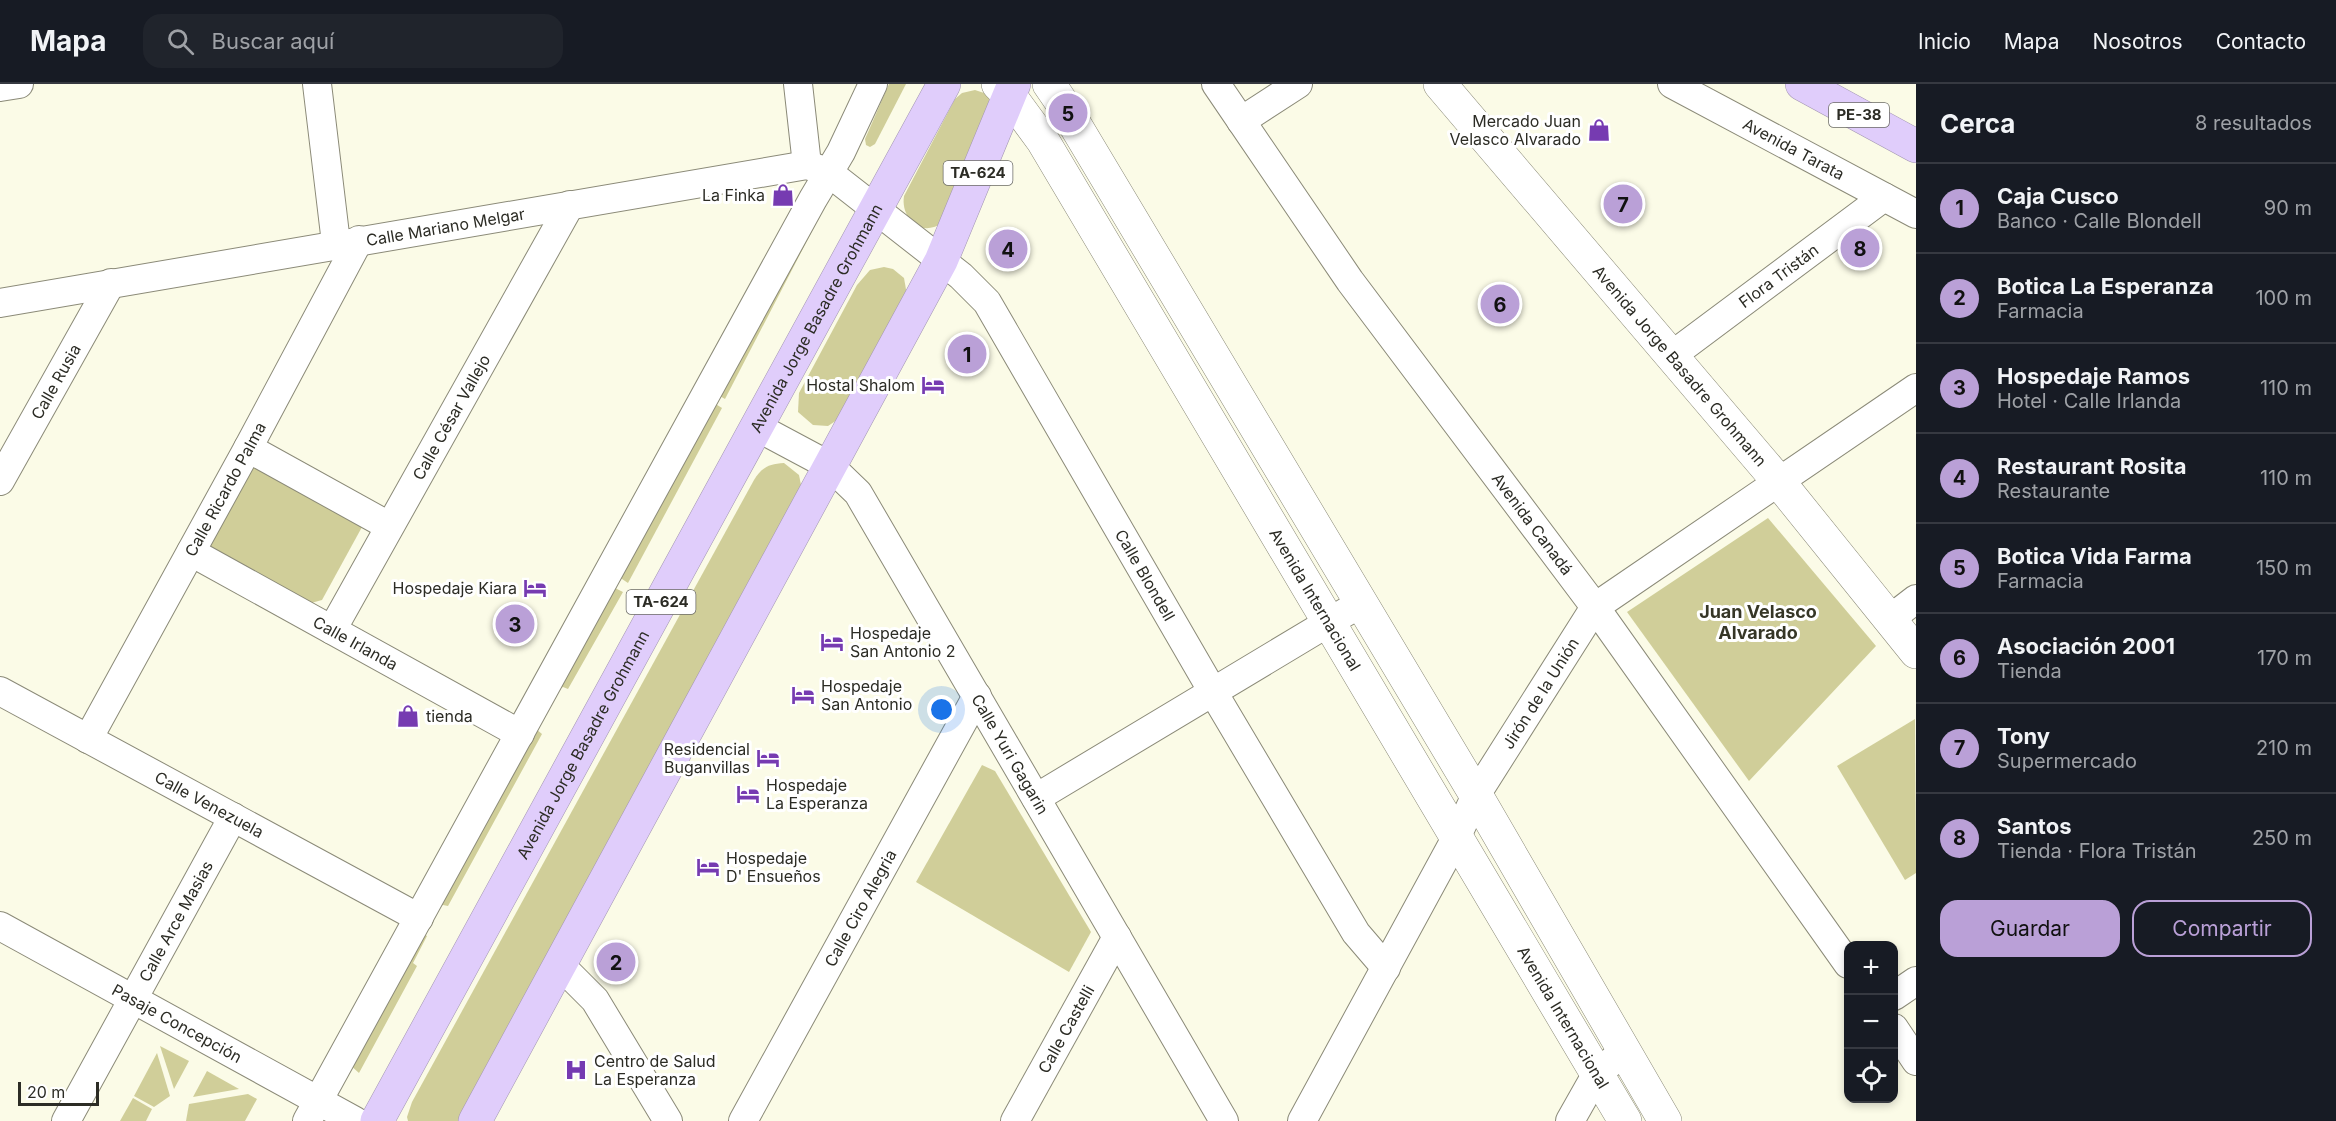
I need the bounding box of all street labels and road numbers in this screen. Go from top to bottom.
road number: PE-38 [1829,103,1889,127]
street label: Avenida Tarata [1740,114,1848,184]
road number: TA-624 [944,161,1012,185]
street label: Avenida Jorge Basadre Grohmann [745,200,887,436]
street label: Calle Mariano Melgar [365,203,526,250]
street label: Flora Tristán [1735,240,1822,312]
street label: Avenida Jorge Basadre Grohmann [1589,261,1771,470]
street label: Calle Rusia [27,340,85,423]
street label: Calle César Vallejo [408,351,494,484]
street label: Calle Ricardo Palma [180,418,270,560]
street label: Avenida Canadá [1488,469,1577,579]
street label: Avenida Internacional [1265,525,1365,674]
street label: Calle Blondell [1111,526,1180,624]
road number: TA-624 [626,590,696,614]
street label: Calle Irlanda [310,612,401,674]
street label: Avenida Jorge Basadre Grohmann [512,627,653,862]
street label: Jirón de la Unión [1498,634,1583,753]
street label: Calle Yuri Gagarin [967,690,1053,818]
street label: Calle Venezuela [151,767,267,842]
street label: Calle Ciro Alegria [820,846,901,970]
street label: Calle Arce Masias [134,857,217,985]
street label: Avenida Internacional [1513,942,1613,1092]
street label: Pasaje Concepción [109,979,246,1067]
street label: Calle Castelli [1034,982,1098,1077]

